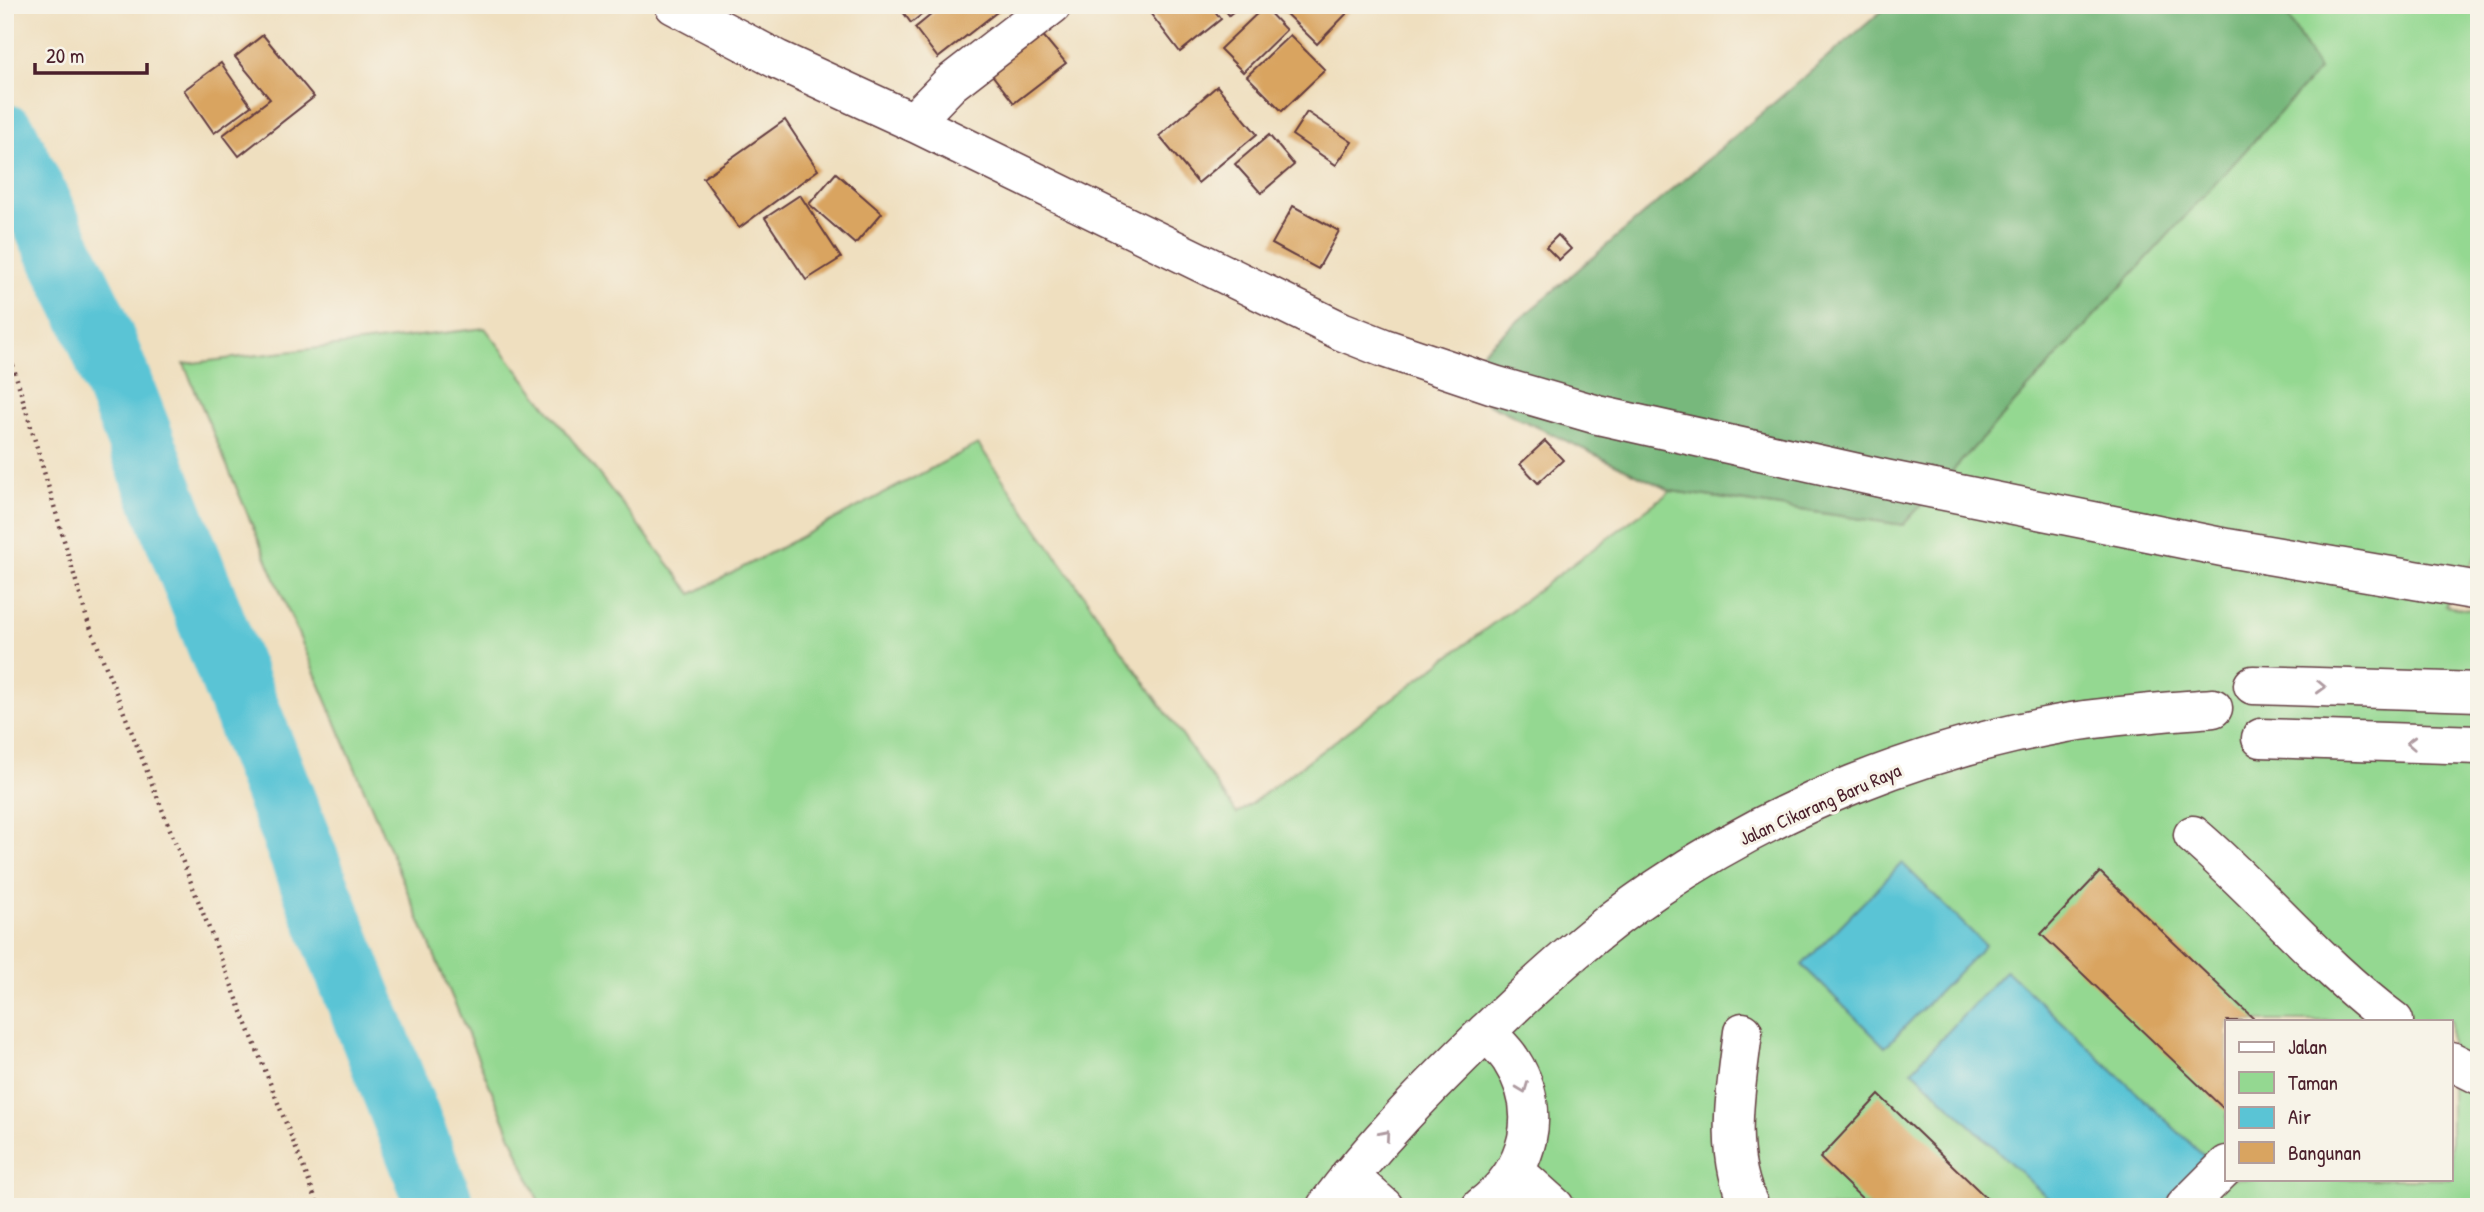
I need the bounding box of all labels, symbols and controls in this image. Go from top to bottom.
scale bar [35,32,147,76]
text: 20 m [46,41,84,70]
one-way arrow [2316,680,2327,695]
one-way arrow [2405,735,2416,750]
street label: Jalan Cikarang Baru Raya [1735,757,1905,851]
legend [2225,1020,2452,1180]
text: Jalan [2288,1032,2327,1061]
text: Taman [2288,1068,2338,1097]
one-way arrow [1515,1081,1529,1093]
text: Air [2288,1102,2311,1131]
one-way arrow [1377,1130,1389,1143]
text: Bangunan [2288,1138,2361,1167]

